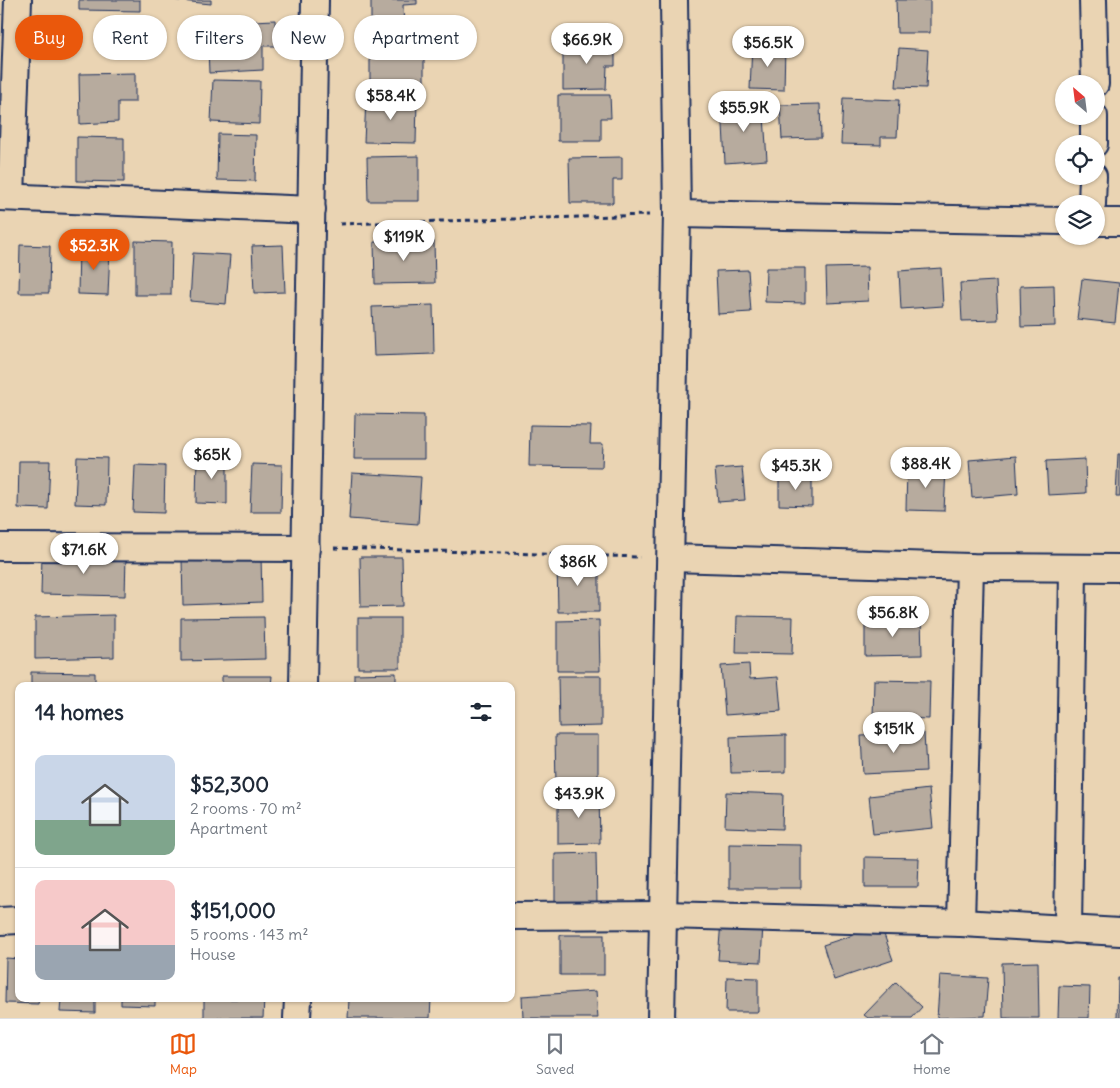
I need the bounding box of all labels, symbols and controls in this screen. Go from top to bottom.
chip: Buy [15,15,83,60]
chip: Rent [93,15,167,60]
chip: Filters [177,15,262,60]
chip: New [272,15,344,60]
chip: Apartment [354,15,477,60]
pin: $66.9K [546,22,628,65]
pin: $56.5K [727,26,809,68]
text: $66.9K [562,29,612,49]
text: $56.5K [743,32,793,52]
north arrow [1055,75,1105,125]
map controls [1055,75,1105,245]
pin: $58.4K [350,78,432,121]
text: $58.4K [366,85,416,105]
pin: $55.9K [703,90,785,133]
text: $55.9K [719,97,769,117]
button: locate [1055,135,1105,185]
button: layers [1055,195,1105,245]
pin: $119K [369,220,439,262]
text: $119K [384,226,424,246]
pin: $52.3K [53,228,135,271]
text: $52.3K [69,235,119,255]
pin: $65K [182,438,242,480]
text: $65K [193,444,231,464]
pin: $88.4K [885,446,967,489]
pin: $45.3K [755,448,837,491]
text: $88.4K [901,453,951,473]
text: $45.3K [771,455,821,475]
pin: $71.6K [43,532,125,575]
text: $71.6K [61,539,107,559]
pin: $86K [548,544,608,587]
text: $86K [559,551,597,571]
pin: $56.8K [852,596,934,638]
text: $56.8K [868,602,918,622]
icon: filters [467,698,495,726]
text: 14 homes [35,699,124,726]
pin: $151K [859,712,929,754]
text: $151K [874,718,914,738]
text: $52,300 [190,771,269,798]
icon: home [75,775,135,835]
pin: $43.9K [538,776,620,819]
text: $43.9K [554,783,604,803]
text: 2 rooms · 70 m² [190,798,302,818]
text: Apartment [190,818,268,838]
text: $151,000 [190,897,276,924]
icon: home [75,900,135,960]
text: 5 rooms · 143 m² [190,924,308,944]
text: House [190,944,236,964]
tab: Map [169,1030,197,1078]
tab: Saved [536,1030,574,1078]
tab: Home [913,1030,951,1078]

